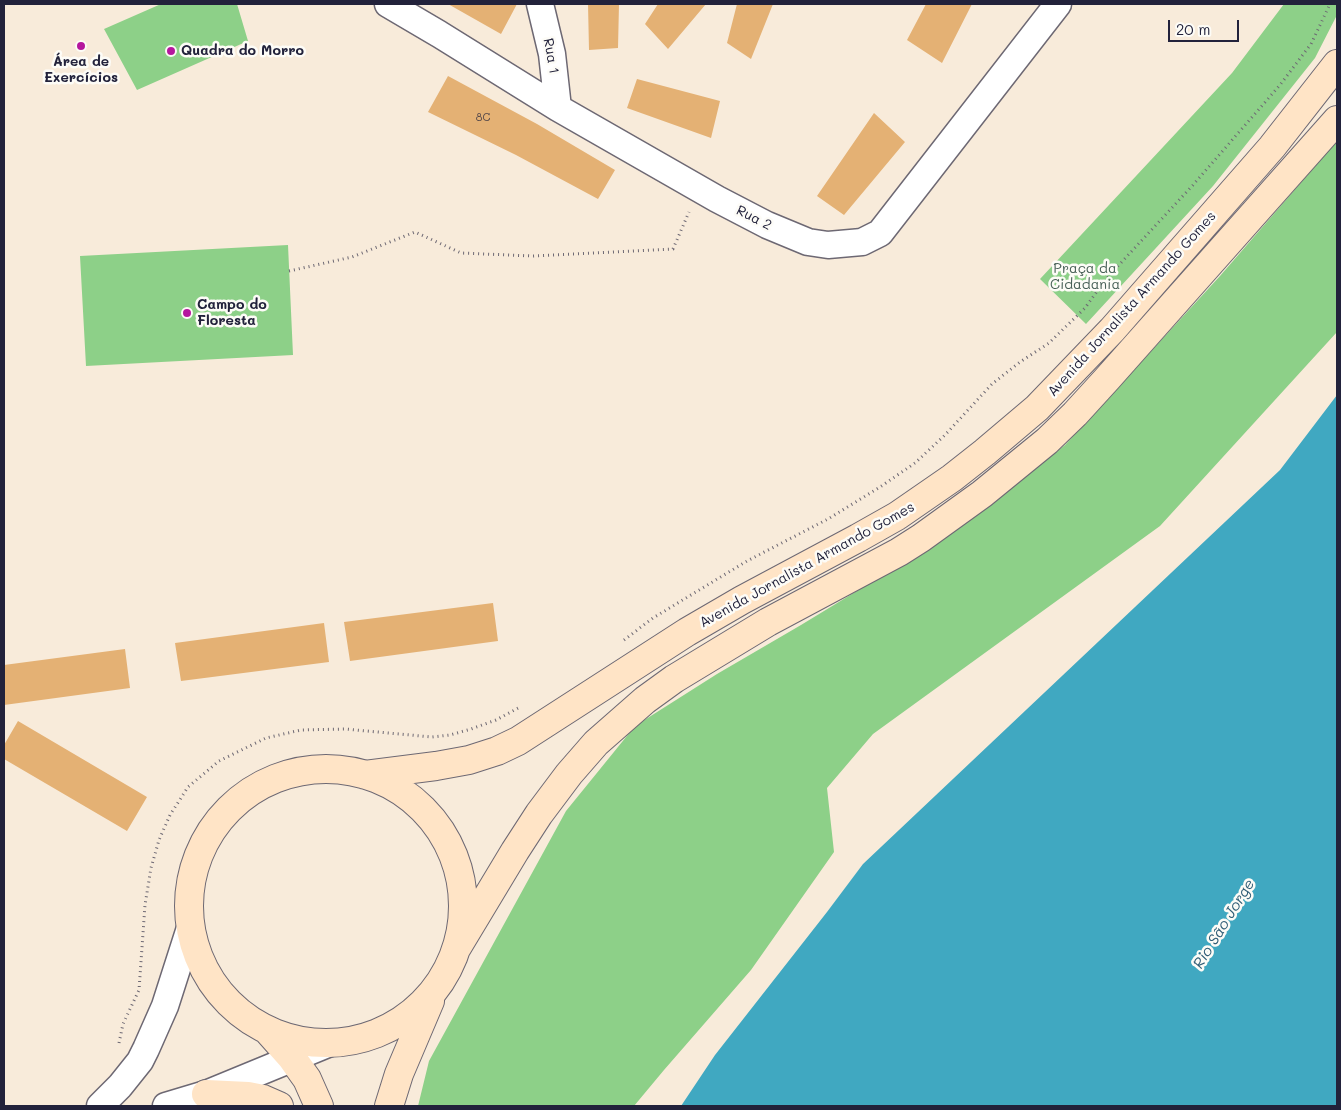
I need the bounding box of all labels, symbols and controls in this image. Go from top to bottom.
scale bar [1171,10,1242,42]
text: 20 m [1176,19,1210,39]
street label: Rua 1 [540,37,562,75]
marker: Área de Exercícios [75,40,87,52]
place label: Quadra do Morro [181,43,304,59]
marker: Quadra do Morro [165,45,177,57]
place label: Área de Exercícios [44,54,118,86]
house number: 8C [476,111,490,125]
street label: Rua 2 [733,202,775,234]
street label: Avenida Jornalista Armando Gomes [1044,208,1220,400]
park label: Praça da Cidadania [1050,261,1120,294]
place label: Campo do Floresta [197,297,267,330]
marker: Campo do Floresta [181,307,193,319]
street label: Avenida Jornalista Armando Gomes [697,499,917,631]
water label: Rio São Jorge [1189,876,1259,972]

